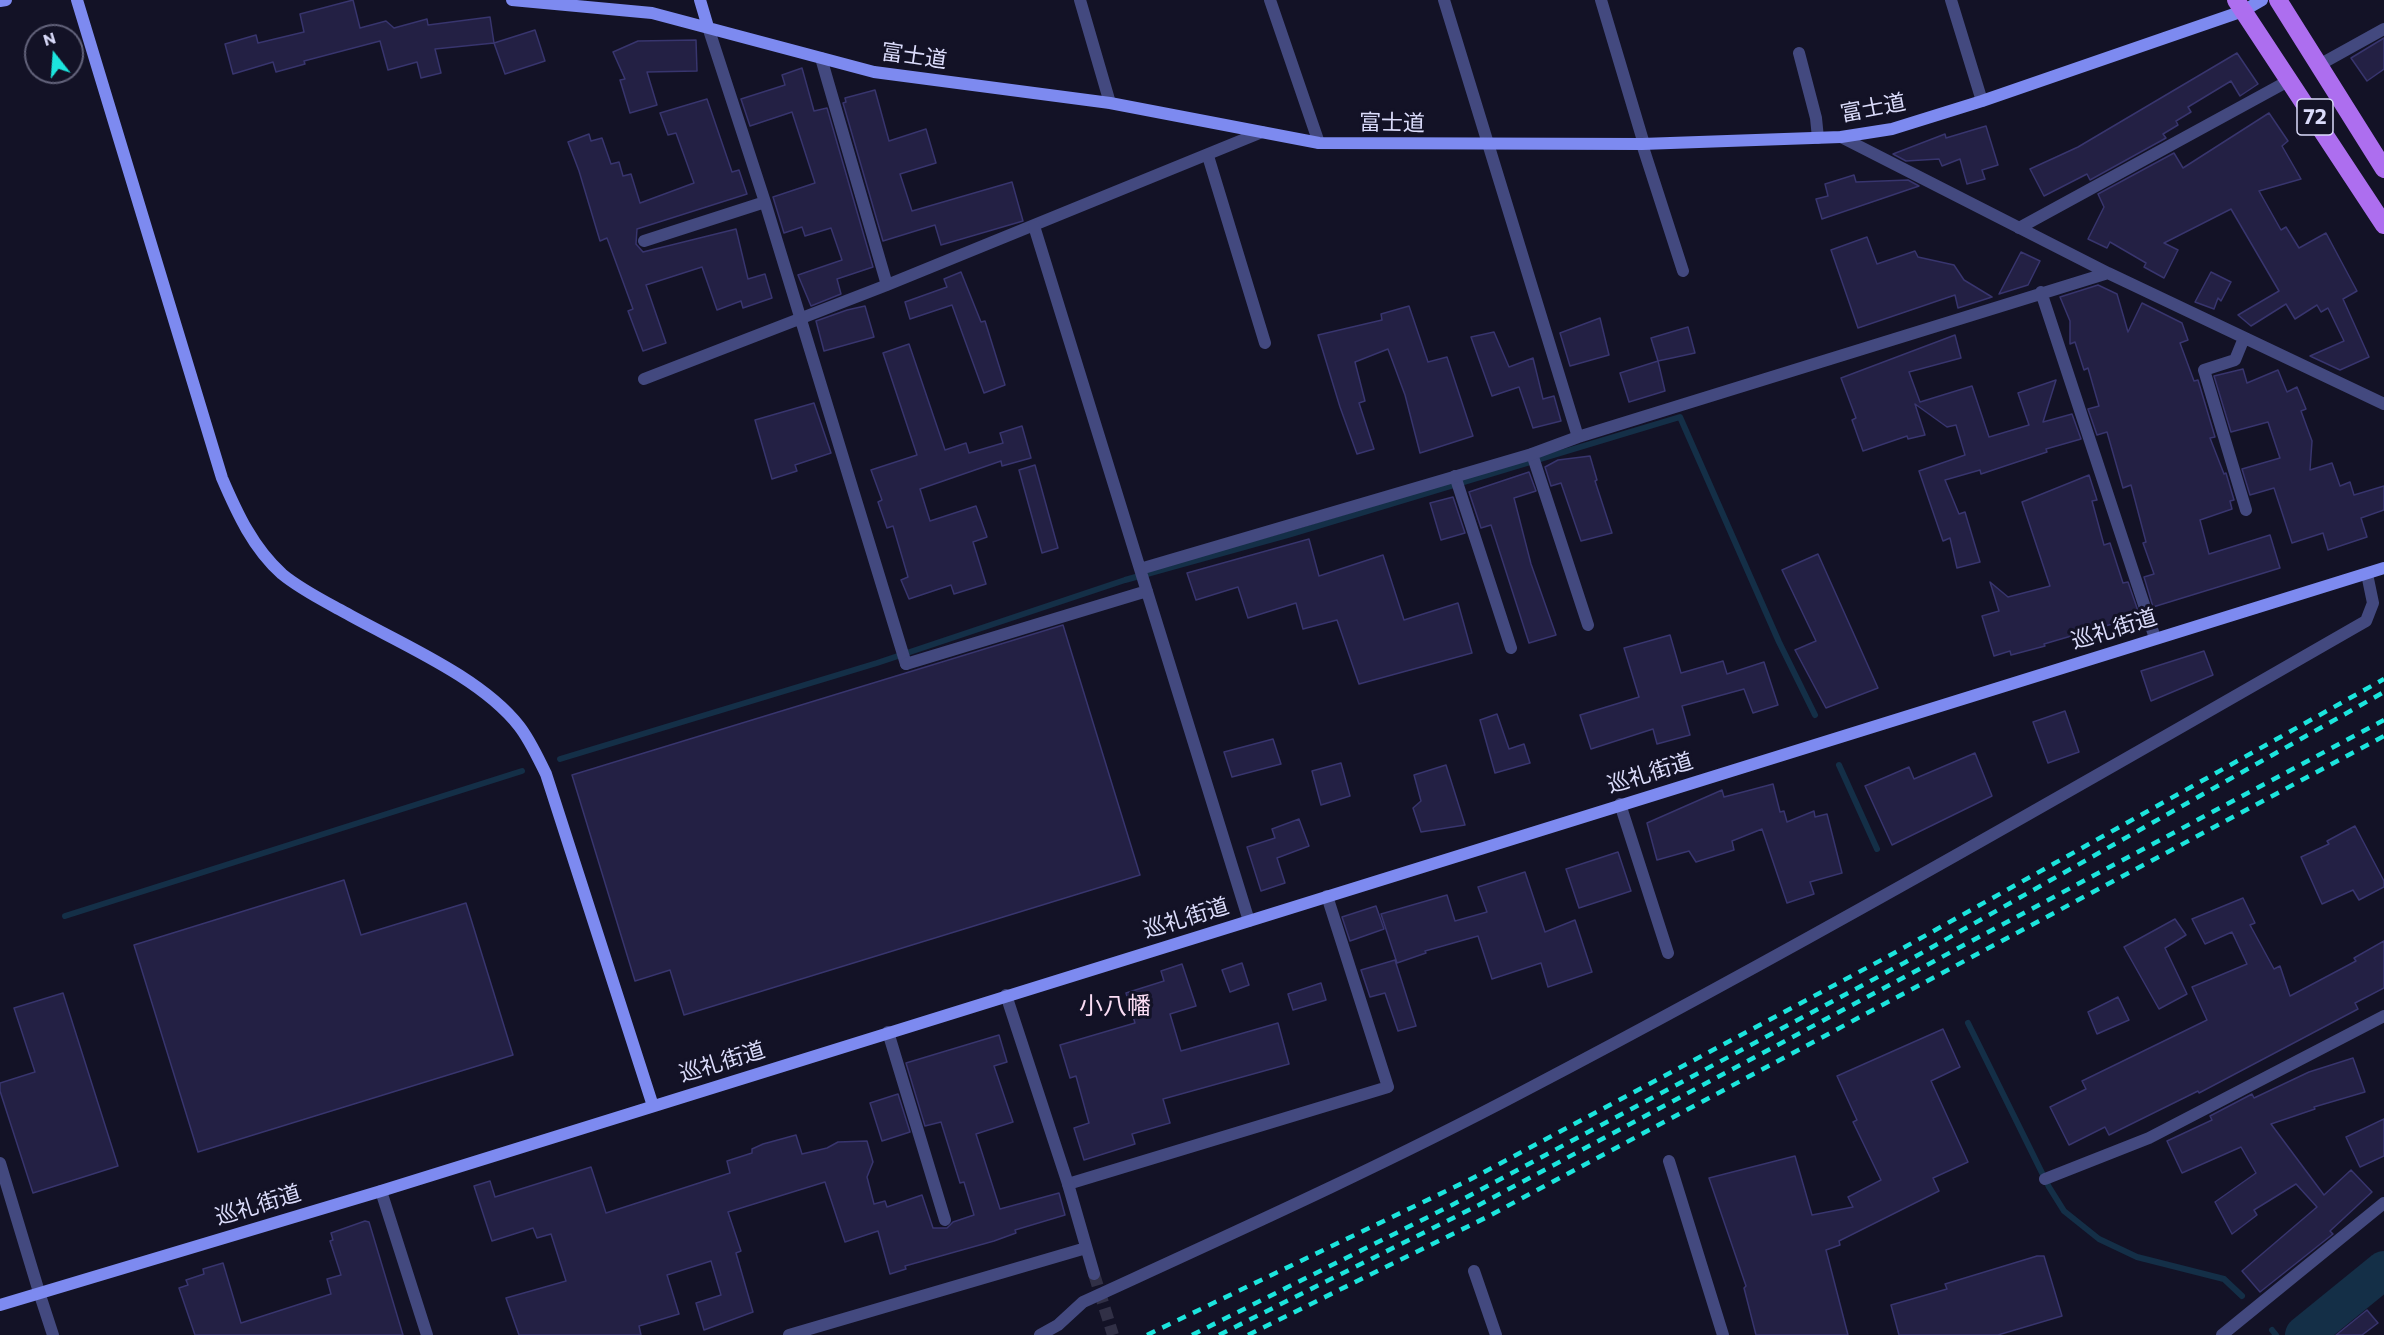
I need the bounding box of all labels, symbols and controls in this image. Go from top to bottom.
north arrow [24,24,84,84]
text: N [41,27,58,49]
street label: 富士道 [879,38,949,74]
street label: 富士道 [1838,89,1908,127]
road number: 72 [2297,99,2333,135]
street label: 富士道 [1359,109,1425,137]
street label: 巡礼街道 [2068,604,2160,654]
street label: 巡礼街道 [1604,748,1696,798]
street label: 巡礼街道 [1140,893,1232,943]
district label: 小八幡 [1079,992,1151,1020]
street label: 巡礼街道 [676,1037,768,1087]
street label: 巡礼街道 [212,1180,304,1230]

